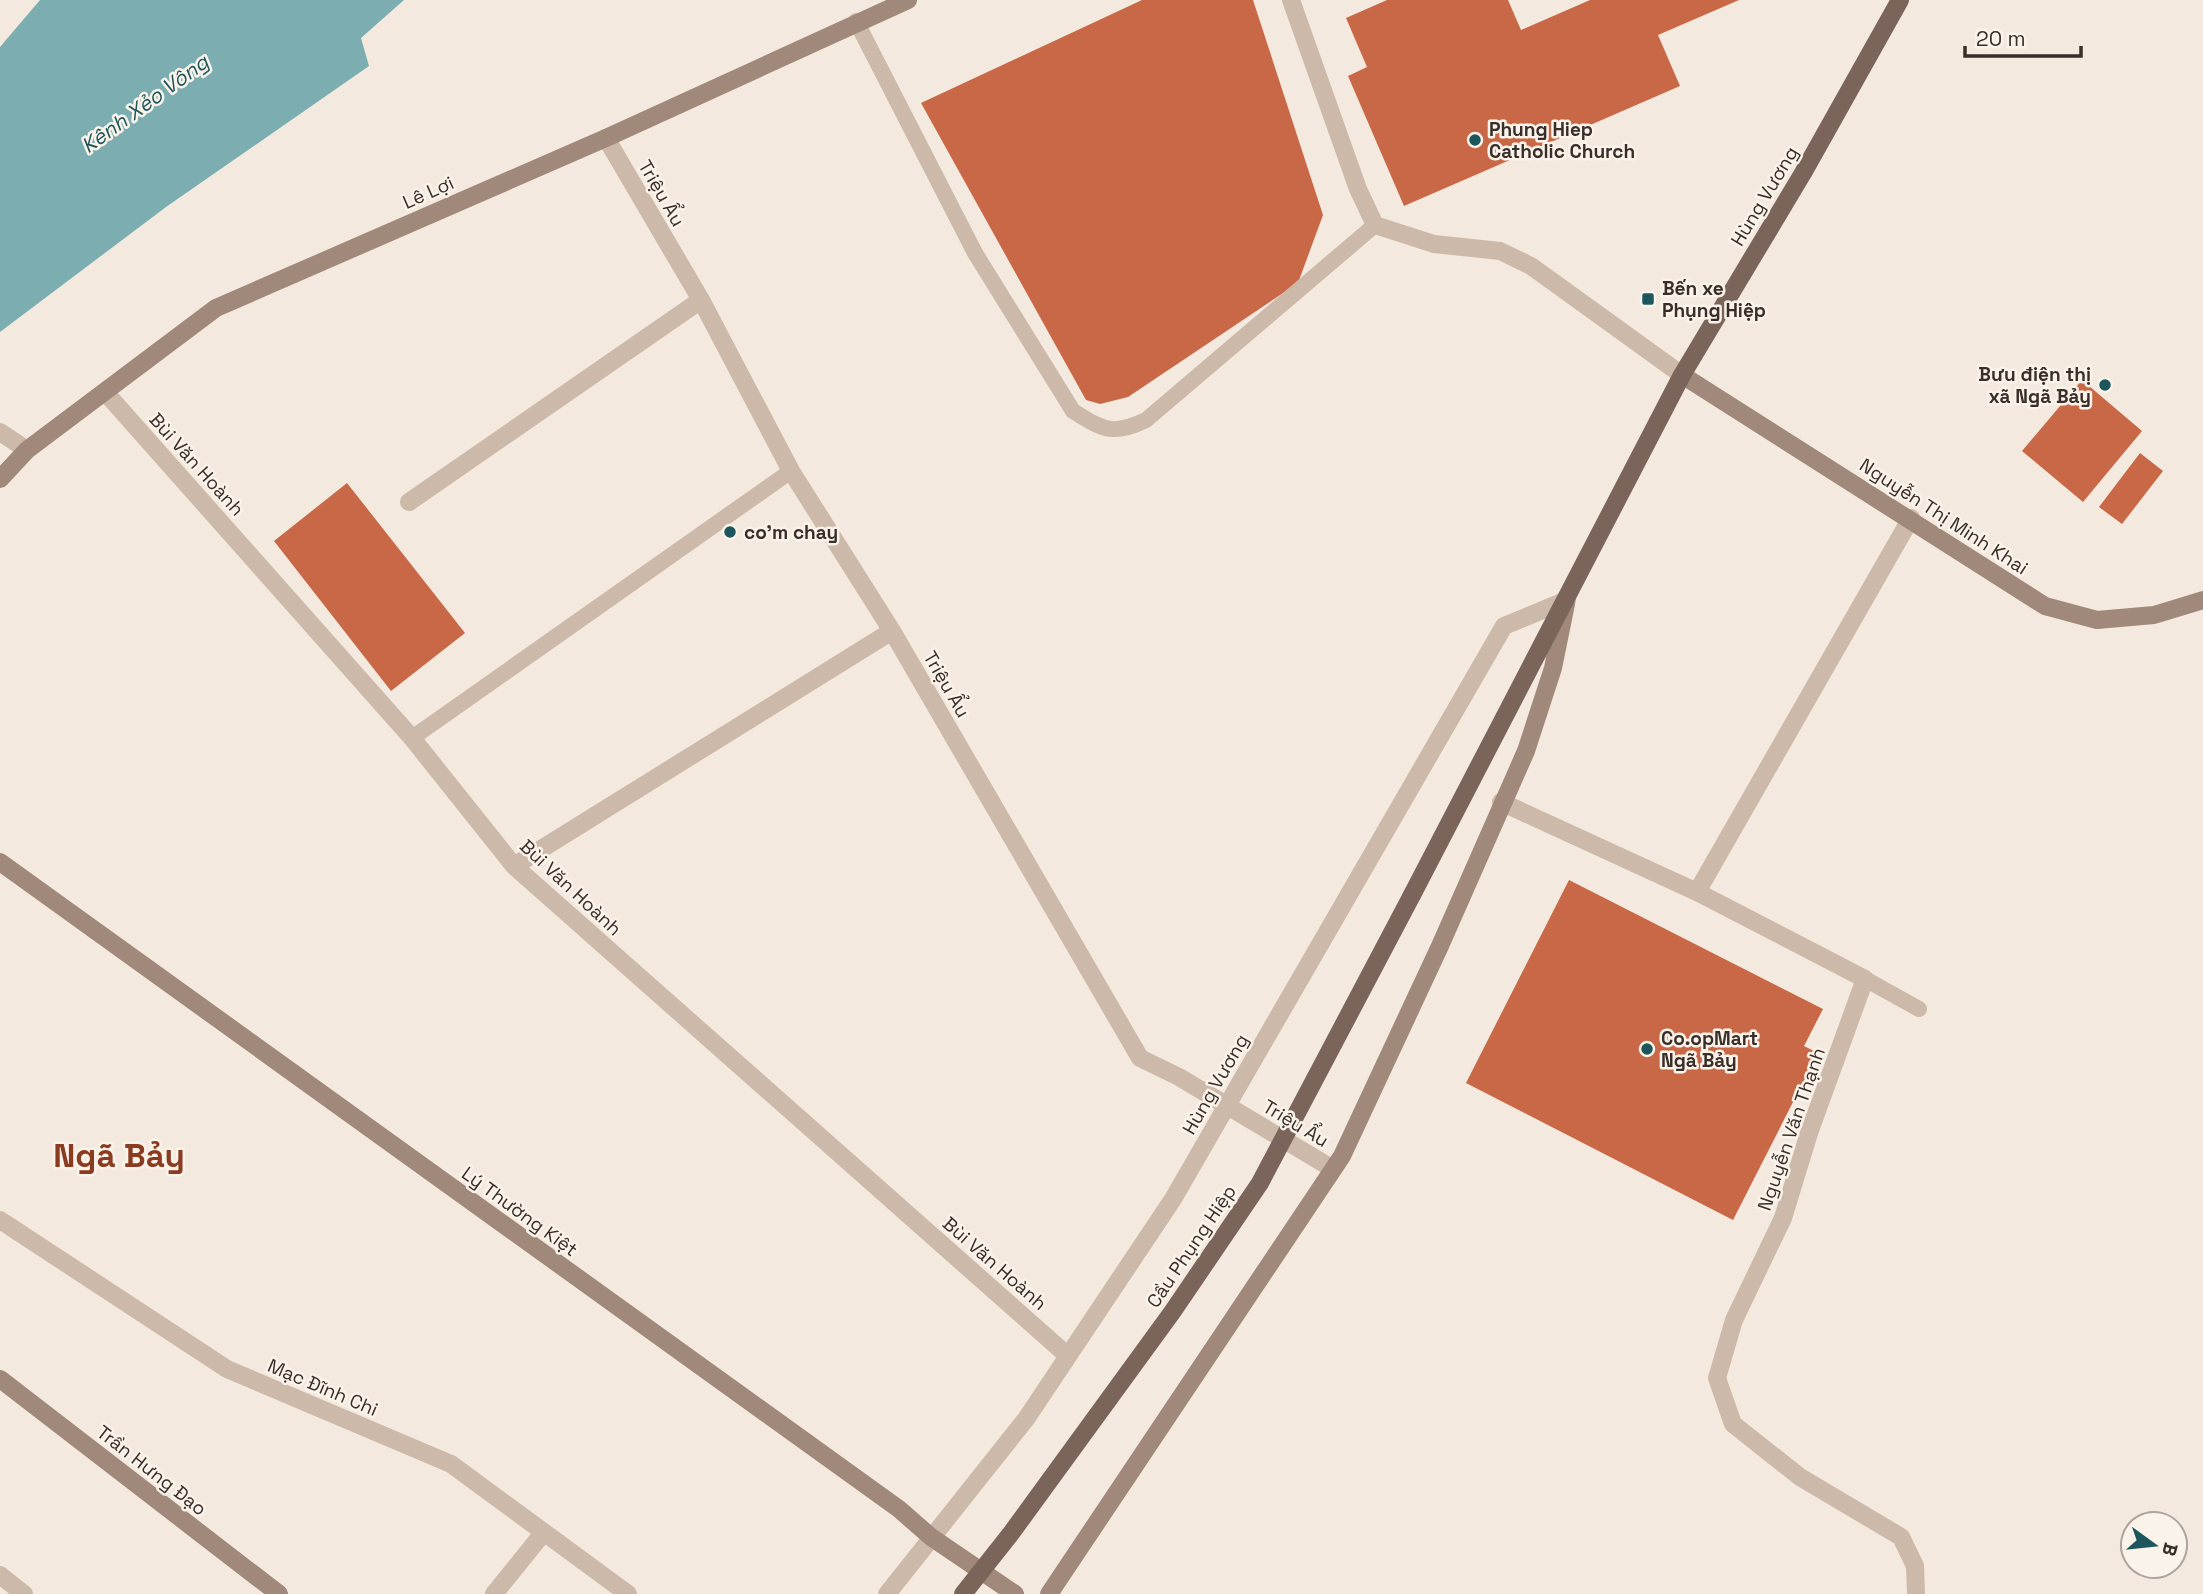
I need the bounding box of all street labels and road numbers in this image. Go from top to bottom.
street label: Hùng Vương [1725,142,1804,251]
street label: Triệu Ẩu [633,155,692,231]
street label: Lê Lợi [399,170,458,215]
street label: Bùi Văn Hoành [144,408,250,521]
street label: Nguyễn Thị Minh Khai [1855,453,2033,580]
street label: Triệu Ẩu [918,646,977,722]
street label: Bùi Văn Hoành [514,834,627,941]
street label: Hùng Vương [1177,1029,1254,1139]
street label: Nguyễn Văn Thạnh [1752,1044,1831,1214]
street label: Triệu Ẩu [1258,1092,1334,1153]
street label: Lý Thường Kiệt [457,1161,583,1262]
street label: Cầu Phụng Hiệp [1141,1180,1242,1313]
street label: Bùi Văn Hoành [937,1211,1052,1316]
street label: Mạc Đĩnh Chi [264,1353,382,1422]
street label: Trần Hưng Đạo [92,1420,212,1521]

